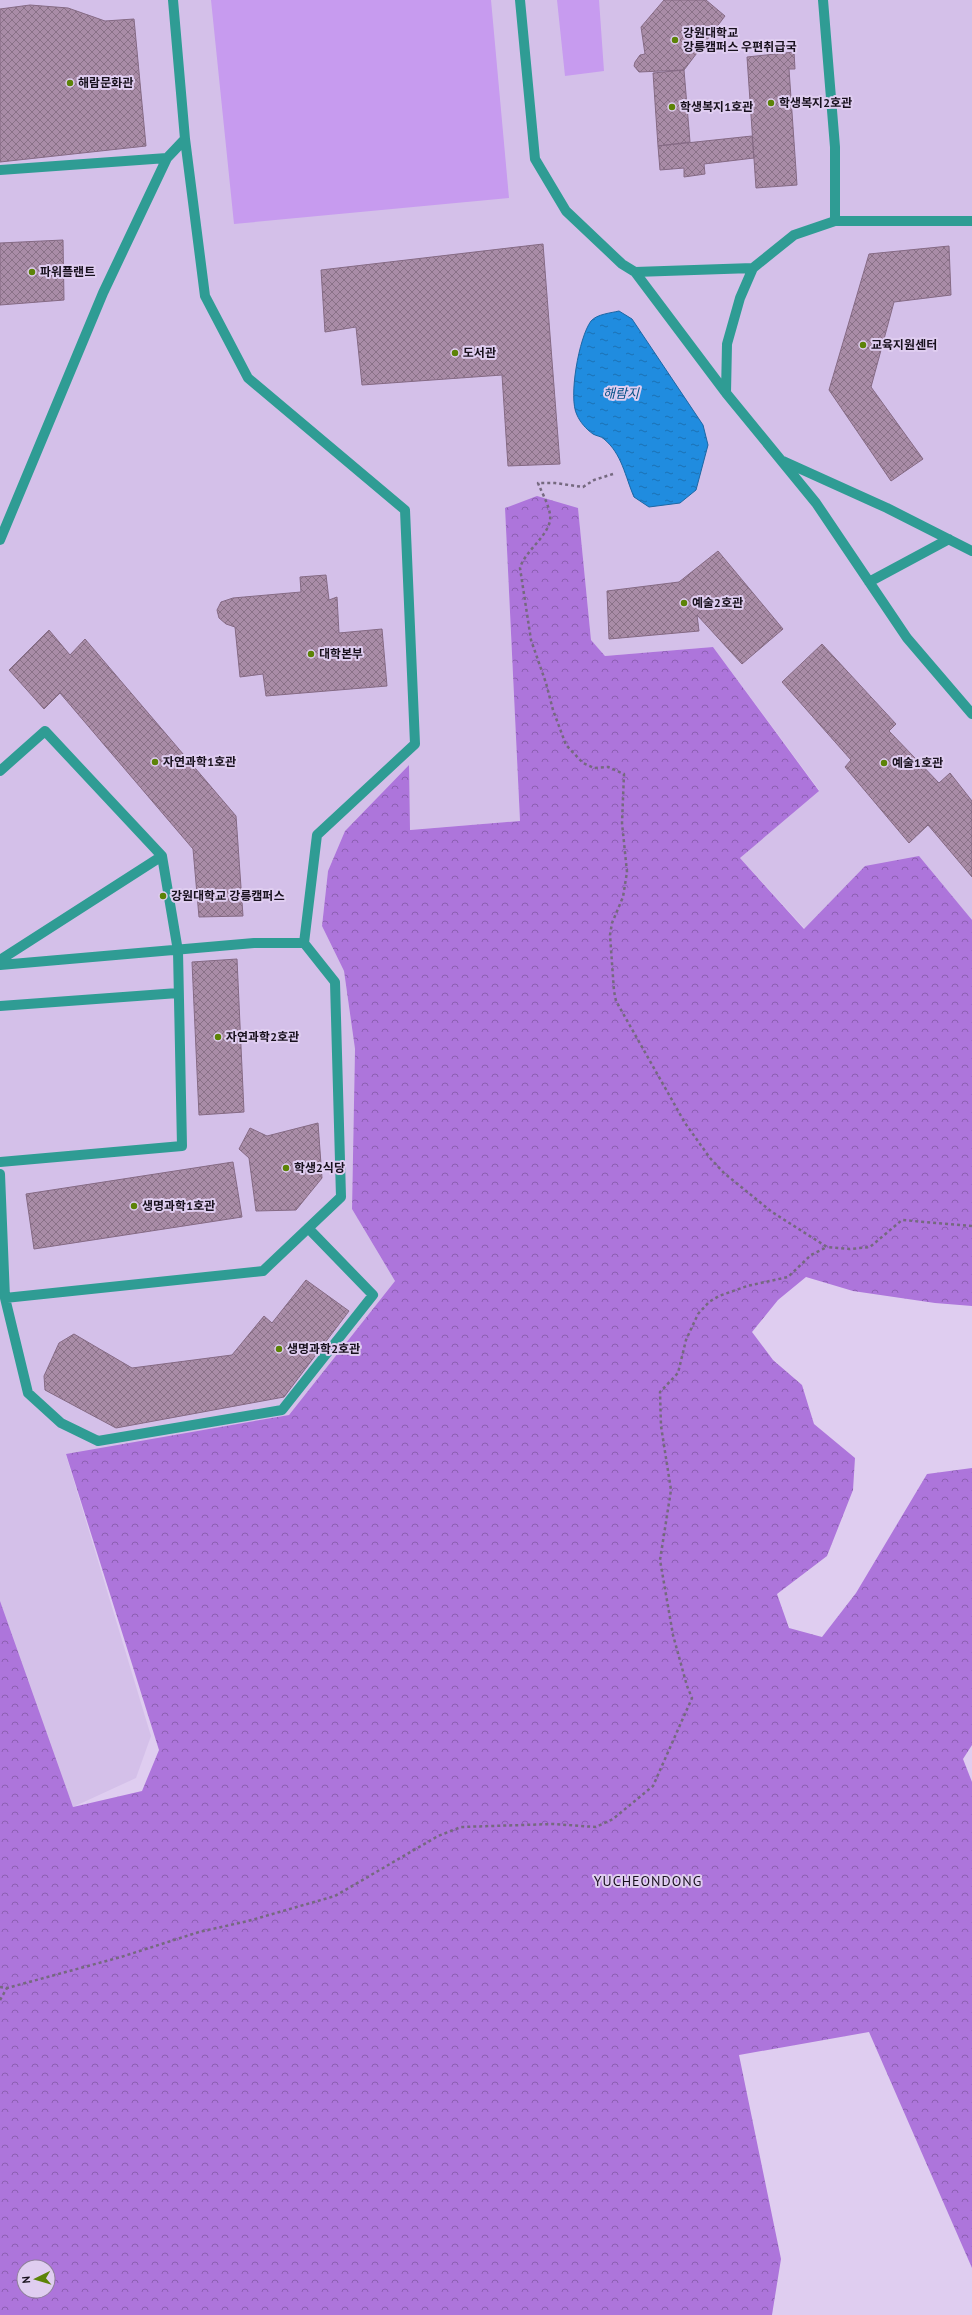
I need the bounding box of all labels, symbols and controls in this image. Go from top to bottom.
place label: 강원대학교 강릉캠퍼스 우편취급국 [683,25,796,54]
marker: 강원대학교 강릉캠퍼스 우편취급국 [670,35,680,45]
place label: 해람문화관 [78,75,133,90]
marker: 해람문화관 [65,78,75,88]
place label: 학생복지2호관 [779,95,852,110]
marker: 학생복지2호관 [766,98,776,108]
place label: 학생복지1호관 [680,99,753,114]
marker: 학생복지1호관 [667,102,677,112]
place label: 파워플랜트 [40,264,95,279]
marker: 파워플랜트 [27,267,37,277]
place label: 교육지원센터 [871,337,937,352]
marker: 교육지원센터 [858,340,868,350]
place label: 도서관 [463,345,496,360]
marker: 도서관 [450,348,460,358]
water label: 해람지 [603,385,640,402]
place label: 예술2호관 [692,595,743,610]
marker: 예술2호관 [679,598,689,608]
place label: 대학본부 [319,646,363,661]
marker: 대학본부 [306,649,316,659]
place label: 자연과학1호관 [163,754,236,769]
place label: 예술1호관 [892,755,943,770]
marker: 자연과학1호관 [150,757,160,767]
marker: 예술1호관 [879,758,889,768]
place label: 강원대학교 강릉캠퍼스 [171,888,284,903]
marker: 강원대학교 강릉캠퍼스 [158,891,168,901]
place label: 자연과학2호관 [226,1029,299,1044]
marker: 자연과학2호관 [213,1032,223,1042]
place label: 학생2식당 [294,1160,345,1175]
marker: 학생2식당 [281,1163,291,1173]
place label: 생명과학1호관 [142,1198,215,1213]
marker: 생명과학1호관 [129,1201,139,1211]
place label: 생명과학2호관 [287,1341,360,1356]
marker: 생명과학2호관 [274,1344,284,1354]
district label: YUCHEONDONG [594,1872,702,1890]
north arrow [16,2259,56,2299]
text: N [19,2276,33,2284]

